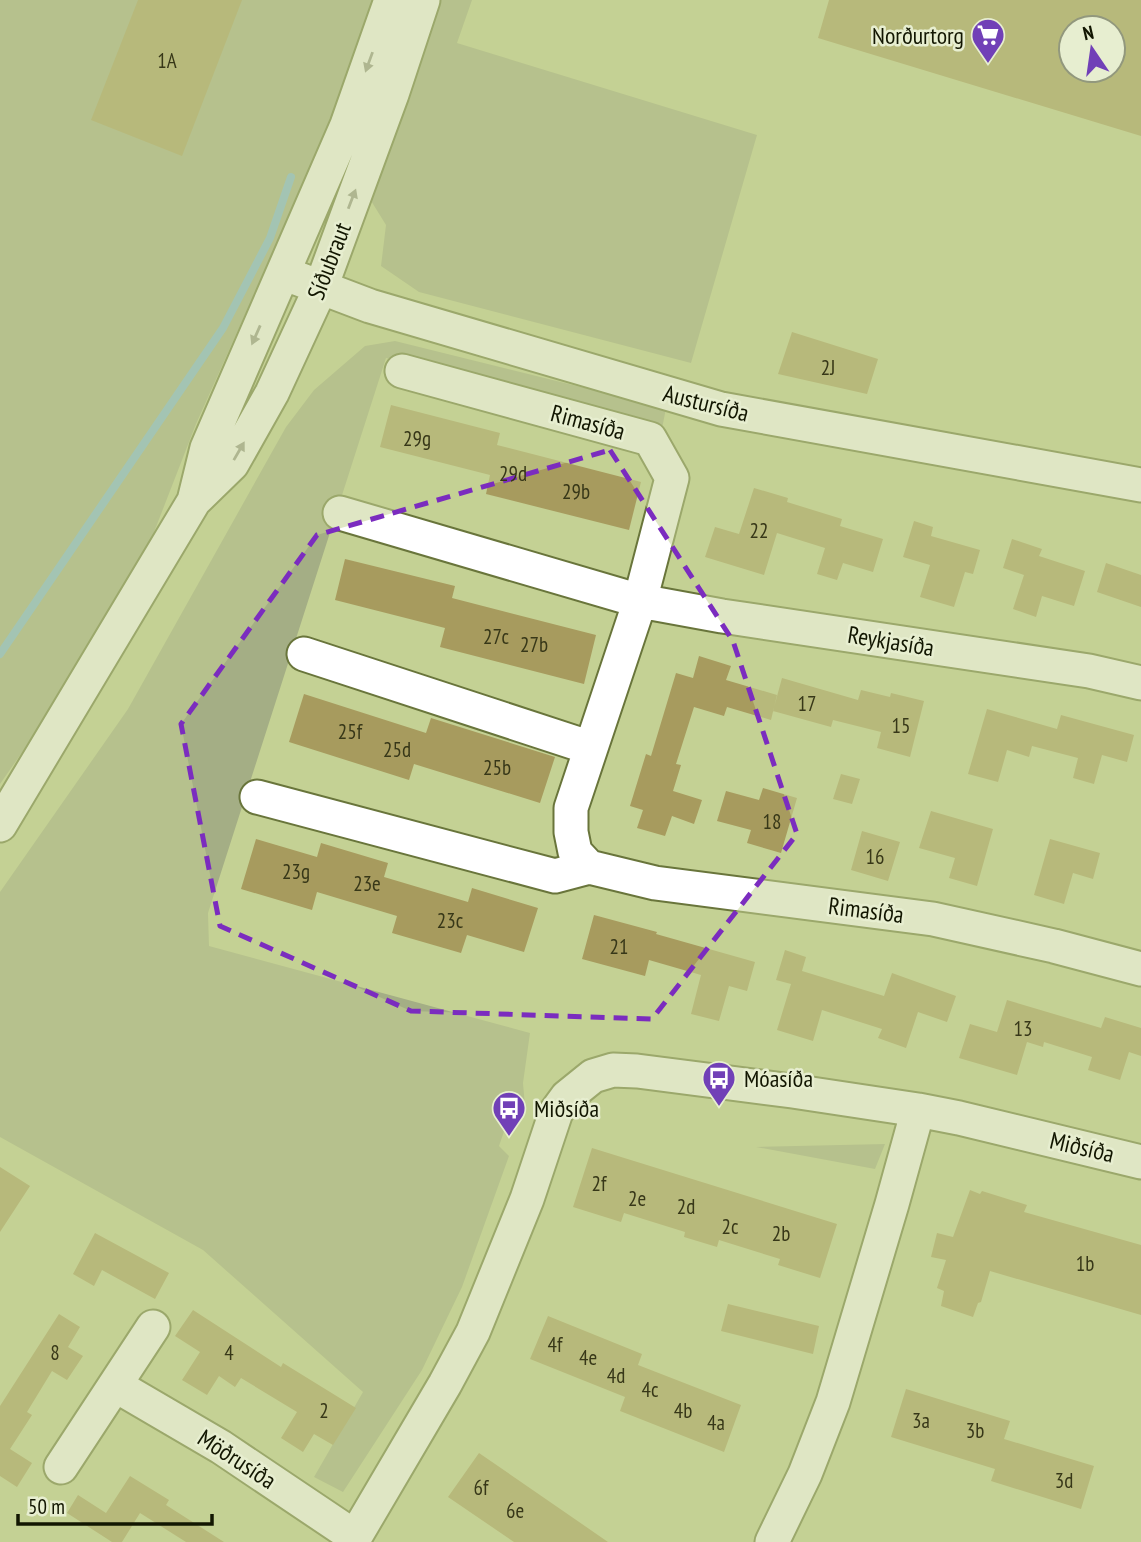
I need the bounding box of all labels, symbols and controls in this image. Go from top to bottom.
north arrow [1057,14,1127,84]
supermarket icon: Norðurtorg [969,16,1007,65]
place label: Norðurtorg [872,20,964,51]
text: N [1080,20,1096,45]
house number: 1A [157,47,177,74]
one-way arrow [363,52,374,73]
one-way arrow [347,189,358,210]
street label: Síðubraut [300,218,358,304]
one-way arrow [250,325,262,345]
house number: 2J [821,354,835,381]
street label: Austursíða [660,377,752,429]
street label: Rimasíða [547,397,629,447]
house number: 29g [403,425,431,452]
one-way arrow [233,441,245,460]
house number: 29d [499,460,527,487]
house number: 29b [562,478,590,505]
house number: 22 [750,517,768,544]
street label: Reykjasíða [846,619,936,663]
house number: 27c [483,623,510,650]
house number: 27b [520,631,548,658]
house number: 17 [798,690,816,717]
house number: 15 [892,712,910,739]
house number: 25f [338,718,363,745]
house number: 25d [383,736,411,763]
house number: 25b [483,754,511,781]
house number: 18 [763,808,781,835]
house number: 16 [866,843,884,870]
house number: 23g [282,858,310,885]
house number: 23e [353,870,381,897]
street label: Rimasíða [827,890,905,930]
house number: 23c [437,907,464,934]
house number: 21 [610,933,628,960]
house number: 13 [1014,1015,1032,1042]
bus stop icon: Móasíða [700,1059,738,1108]
place label: Móasíða [744,1063,813,1094]
bus stop icon: Miðsíða [490,1089,528,1138]
place label: Miðsíða [534,1093,599,1124]
street label: Miðsíða [1047,1125,1117,1169]
house number: 2f [592,1170,607,1197]
house number: 2e [628,1185,646,1212]
house number: 2d [677,1193,695,1220]
house number: 2c [722,1213,739,1240]
house number: 2b [772,1220,790,1247]
house number: 1b [1076,1250,1094,1277]
house number: 4f [548,1331,563,1358]
house number: 8 [50,1339,60,1366]
house number: 4 [224,1339,234,1366]
house number: 4e [579,1344,597,1371]
house number: 4d [607,1362,625,1389]
house number: 4c [642,1376,659,1403]
house number: 2 [319,1397,329,1424]
house number: 4b [674,1397,692,1424]
house number: 3a [912,1407,930,1434]
house number: 4a [707,1409,725,1436]
house number: 3b [966,1417,984,1444]
street label: Möðrusíða [192,1422,282,1496]
house number: 3d [1055,1467,1073,1494]
house number: 6f [474,1474,489,1501]
scale bar [18,1482,212,1526]
text: 50 m [28,1493,65,1520]
house number: 6e [506,1497,524,1524]

